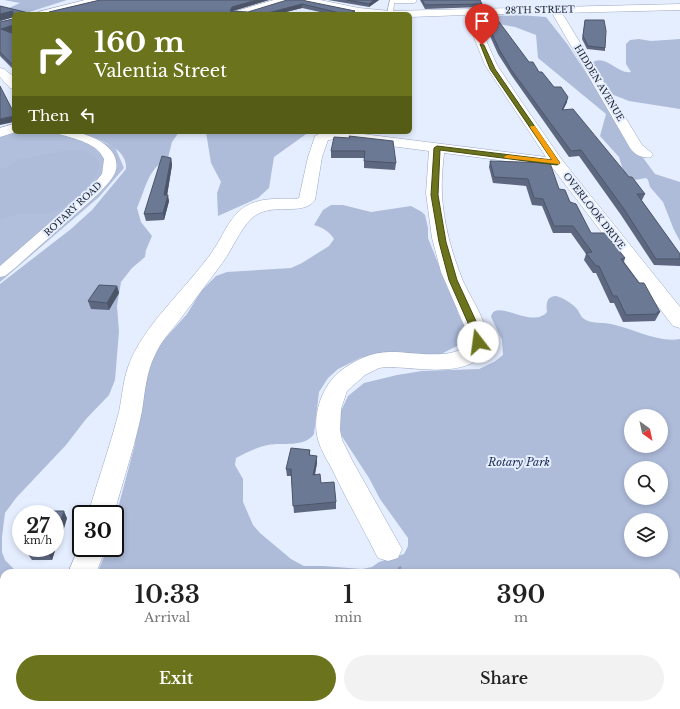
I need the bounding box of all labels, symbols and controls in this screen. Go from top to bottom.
street label: 28TH STREET [505,3,576,16]
pin [465,4,499,45]
icon: arrive [471,10,493,32]
text: 160 m [94,25,185,60]
icon: right [28,28,80,80]
street label: HIDDEN AVENUE [572,43,627,123]
text: Valentia Street [94,60,227,82]
icon: left [77,104,99,126]
text: Then [28,106,69,125]
street label: OVERLOOK DRIVE [561,170,628,251]
street label: ROTARY ROAD [42,179,104,238]
position arrow [457,321,499,363]
north arrow [624,409,668,453]
map controls [624,409,668,557]
park label: Rotary Park [487,455,550,469]
button: search [624,461,668,505]
speed limit sign: 30 [72,505,124,557]
button: layers [624,513,668,557]
text: 27 [26,514,50,538]
text: km/h [24,534,52,547]
text: 10:33 [135,580,200,609]
text: 1 [343,580,354,609]
text: 390 [497,580,545,609]
text: Arrival [144,609,190,626]
text: min [335,609,362,626]
text: m [514,609,528,626]
button: Exit [16,655,336,701]
button: Share [344,655,664,701]

